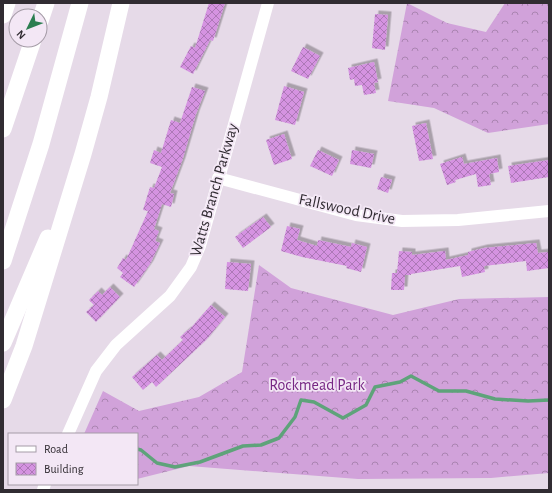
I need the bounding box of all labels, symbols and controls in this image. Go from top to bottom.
north arrow [8,8,48,48]
text: N [14,28,28,41]
street label: Watts Branch Parkway [187,121,242,259]
street label: Fallswood Drive [297,191,397,227]
park label: Rockmead Park [269,377,366,393]
legend [8,433,138,485]
text: Road [44,443,68,455]
text: Building [44,463,84,475]

